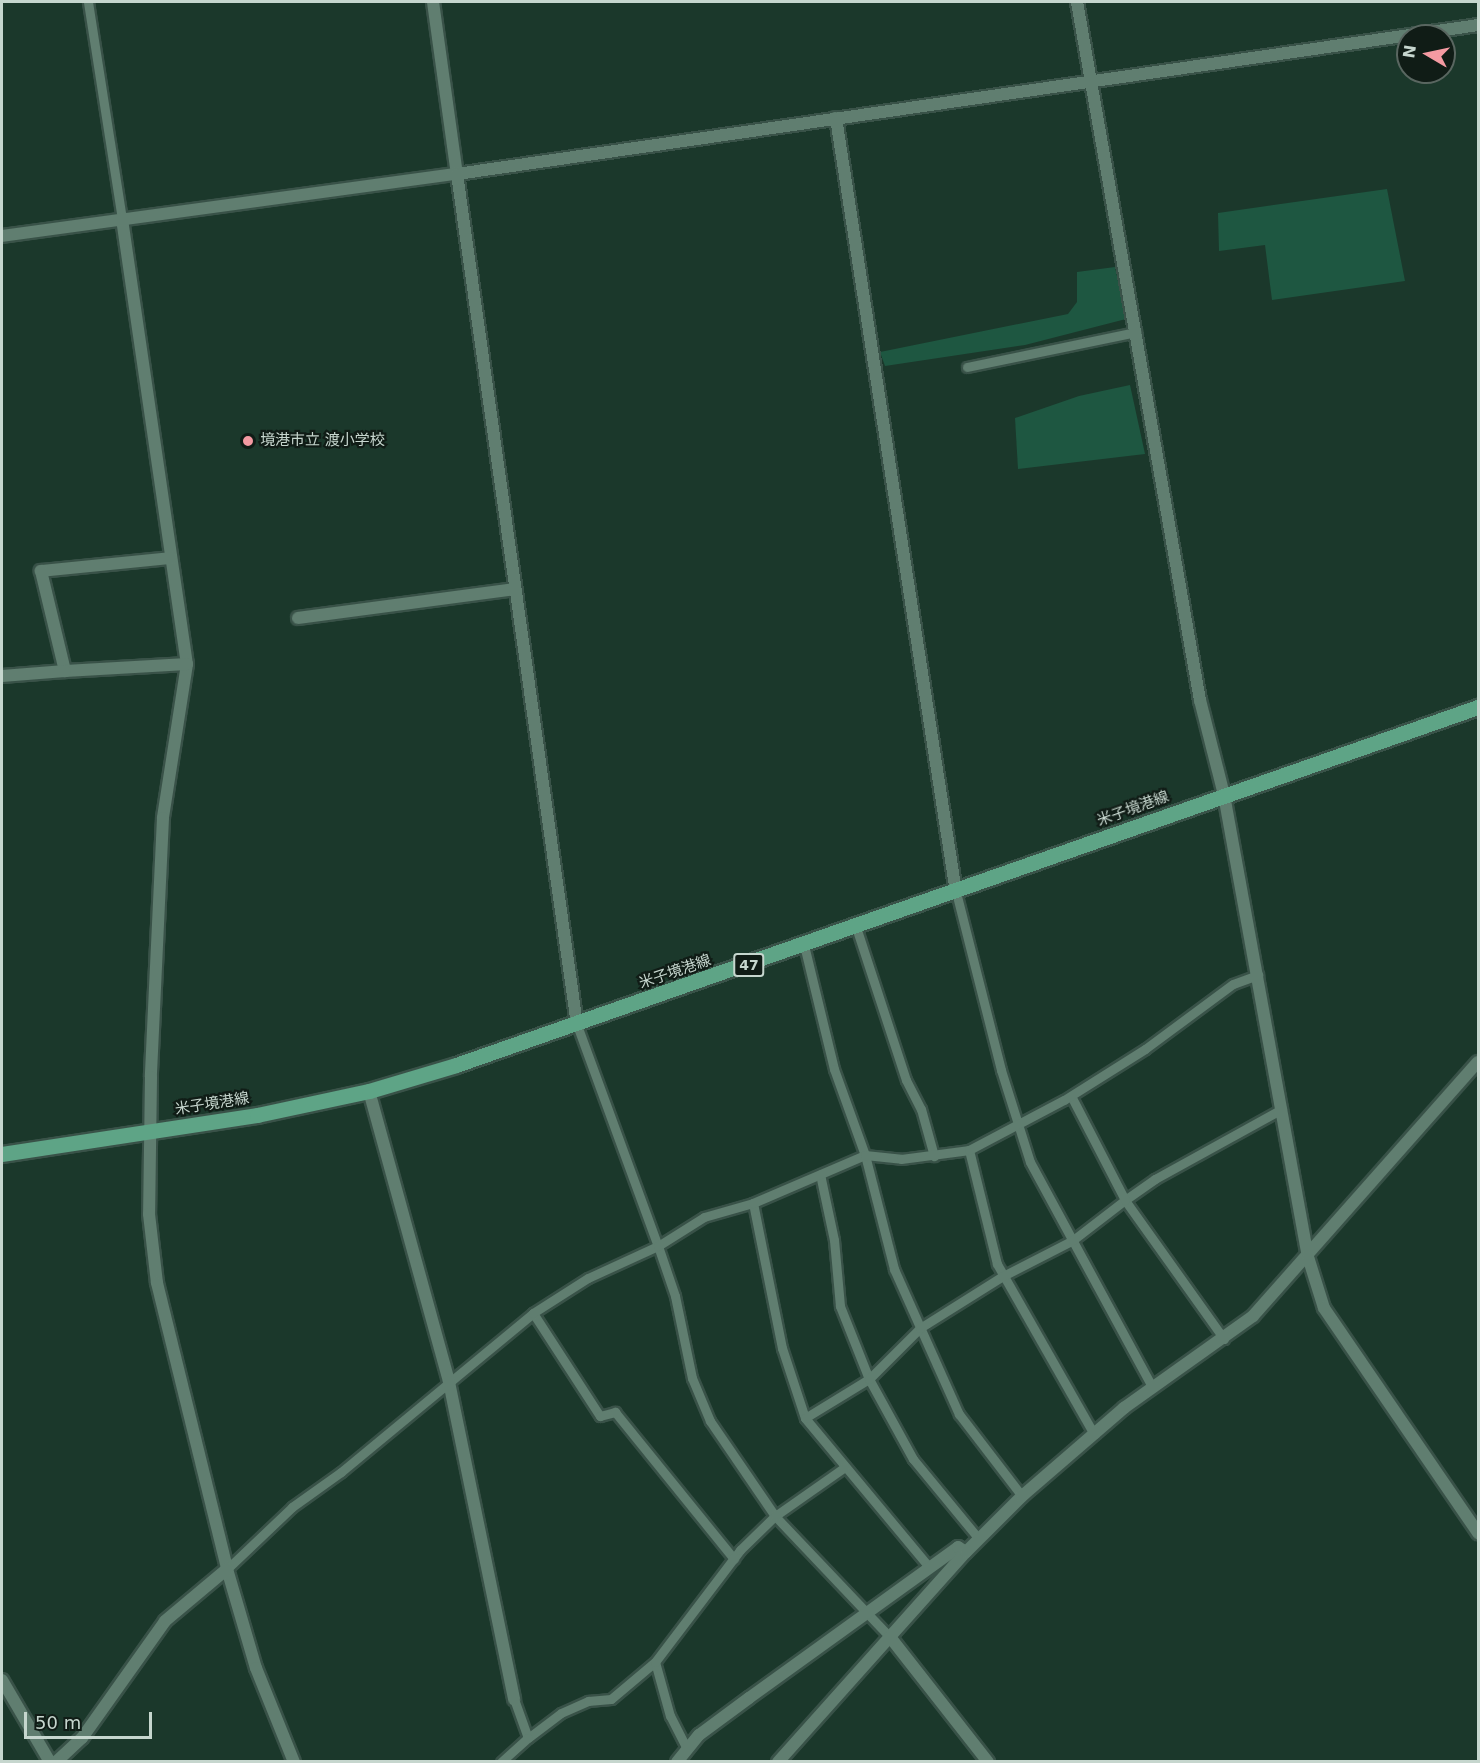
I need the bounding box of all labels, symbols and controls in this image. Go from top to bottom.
north arrow [1396,24,1456,84]
text: N [1399,43,1420,60]
place label: 境港市立 渡小学校 [260,432,385,450]
marker: 境港市立 渡小学校 [241,434,255,448]
street label: 米子境港線 [1095,788,1171,830]
street label: 米子境港線 [637,951,713,993]
road number: 47 [732,954,766,976]
street label: 米子境港線 [174,1089,250,1119]
scale bar [27,1700,154,1738]
text: 50 m [35,1712,81,1733]

